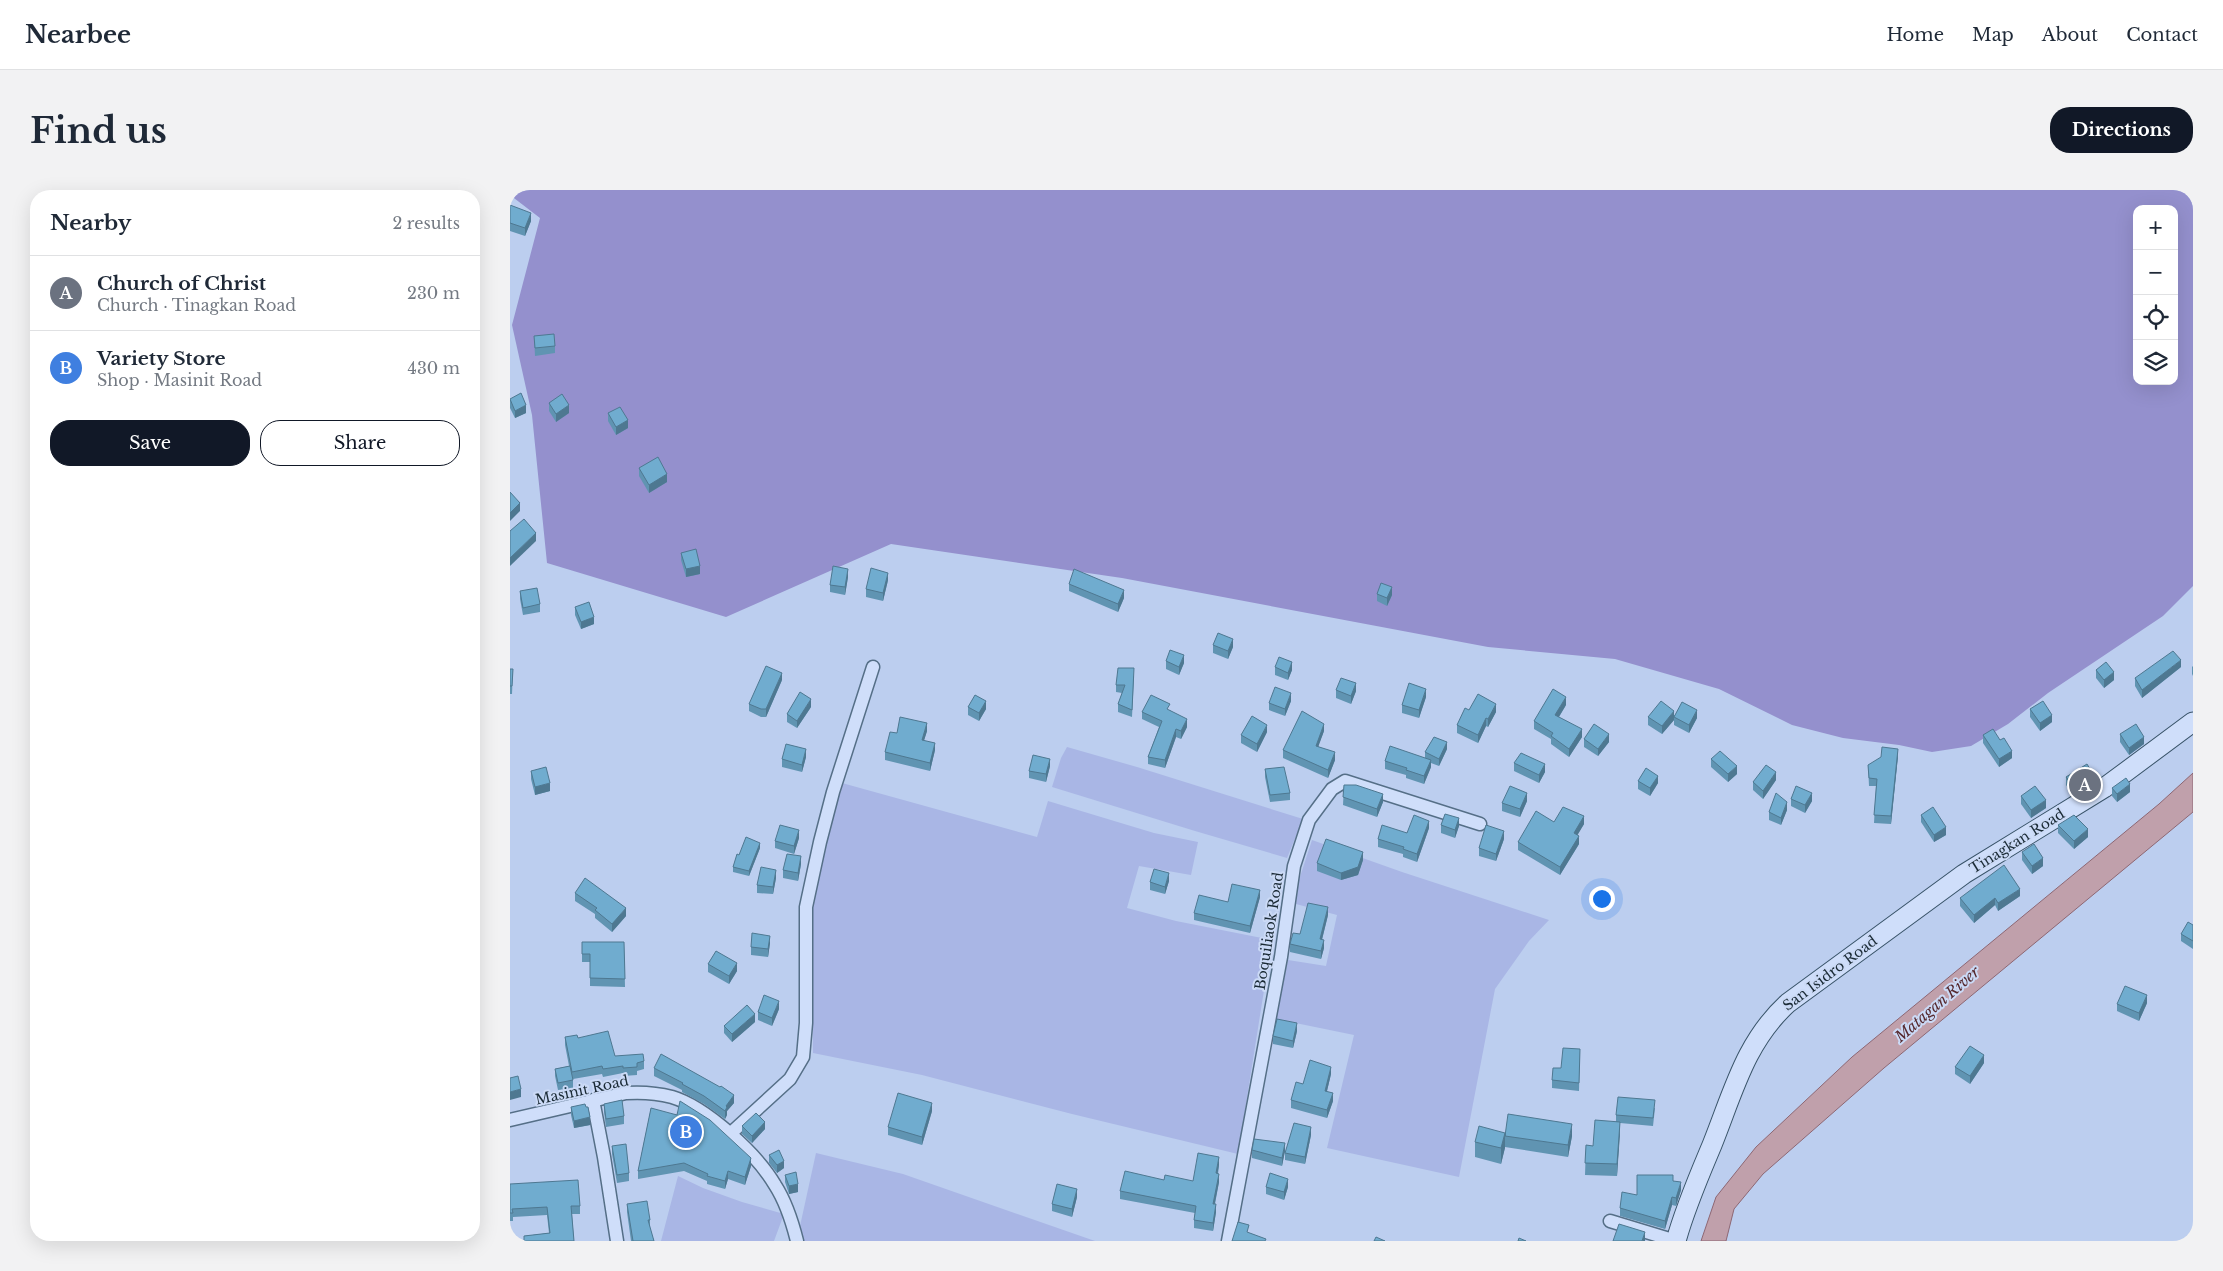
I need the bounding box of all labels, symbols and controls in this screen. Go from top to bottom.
text: Nearbee [25,20,131,49]
text: Home [1886,24,1944,46]
text: Map [1972,24,2014,46]
text: About [2042,24,2098,46]
text: Contact [2126,24,2198,46]
button: Directions [2050,107,2193,153]
text: Find us [30,109,167,152]
map controls [2133,205,2178,385]
button: + [2133,205,2178,250]
text: Nearby [50,210,131,236]
text: 2 results [392,213,460,233]
button: − [2133,250,2178,295]
text: Church of Christ [97,272,266,295]
text: A [60,283,72,303]
text: 230 m [407,283,460,303]
text: Church · Tinagkan Road [97,295,296,315]
button: locate [2133,295,2178,340]
button: layers [2133,340,2178,385]
text: Variety Store [97,347,226,370]
text: B [60,358,72,378]
text: 430 m [408,358,460,378]
text: Shop · Masinit Road [97,370,262,390]
button: Save [50,420,250,466]
button: Share [260,420,460,466]
pin: A [2069,766,2101,804]
street label: Tinagkan Road [1966,804,2068,877]
street label: Boquiliaok Road [1251,870,1287,991]
your location [1589,886,1615,912]
street label: San Isidro Road [1779,931,1881,1014]
water label: Matagan River [1890,961,1984,1047]
street label: Masinit Road [534,1071,631,1109]
pin: B [670,1113,702,1151]

